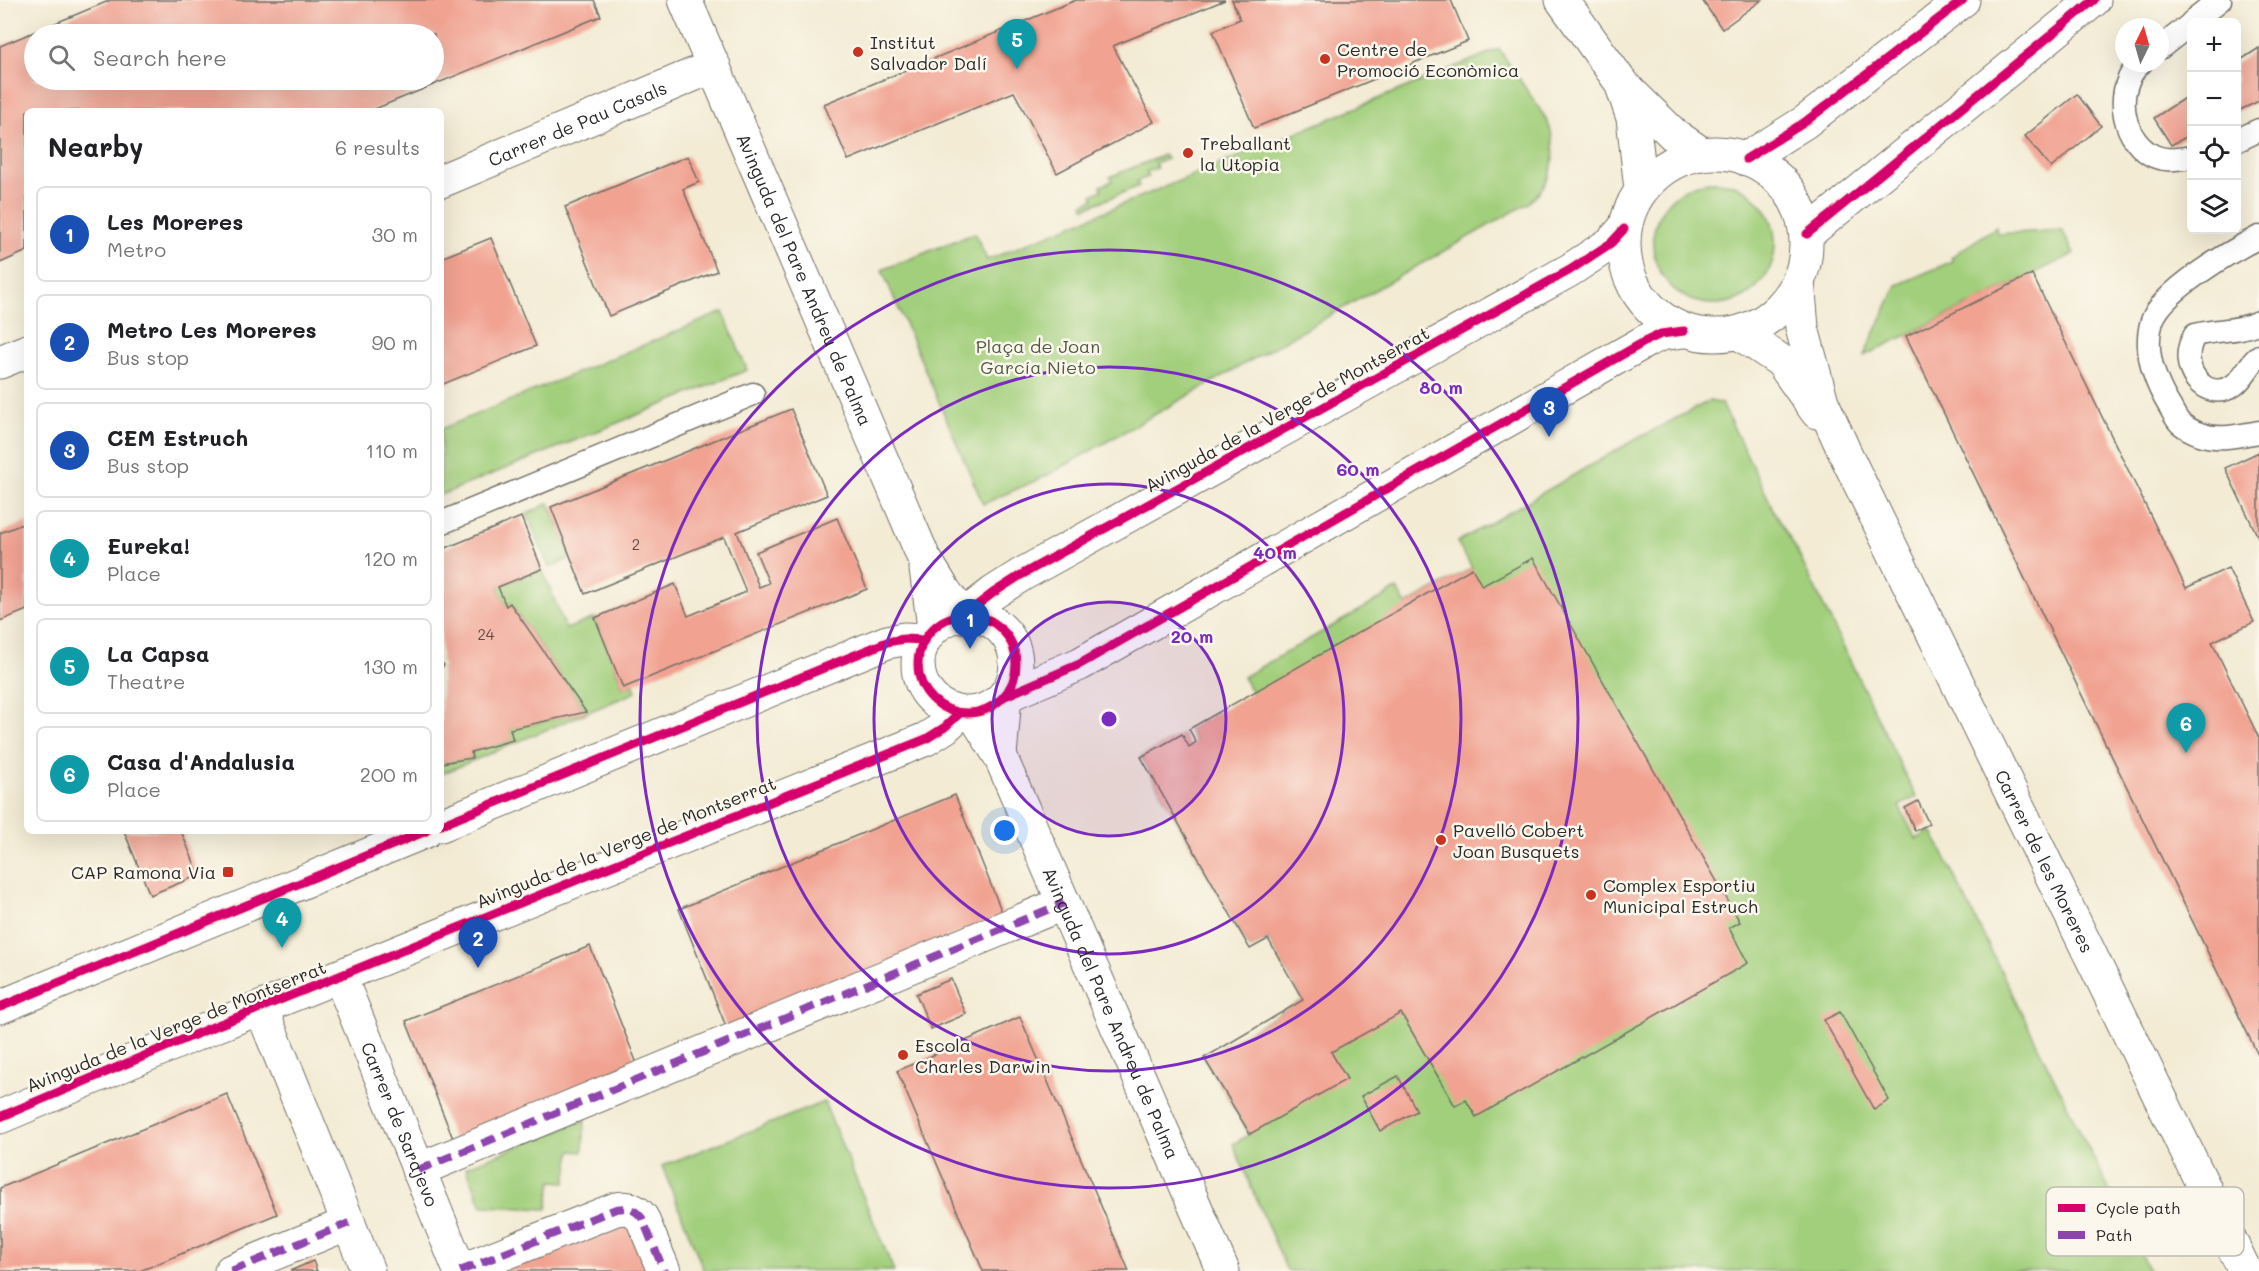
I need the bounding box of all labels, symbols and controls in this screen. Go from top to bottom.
north arrow [2115,18,2169,72]
map controls [2187,18,2241,234]
button: + [2187,18,2241,72]
pin: 5 [998,20,1036,69]
search box [24,24,444,90]
place label: Institut Salvador Dalí [870,30,987,75]
place label: Centre de Promoció Econòmica [1337,37,1519,82]
icon: search [45,41,78,74]
text: Search here [93,43,227,72]
marker: Institut Salvador Dalí [851,45,865,59]
marker: Centre de Promoció Econòmica [1318,52,1332,66]
button: − [2187,72,2241,126]
street label: Carrer de Pau Casals [484,75,670,172]
button: locate [2187,126,2241,180]
text: Nearby [48,130,143,164]
street label: Avinguda del Pare Andreu de Palma [731,130,878,429]
place label: Treballant la Utopia [1200,131,1291,176]
text: 6 results [335,134,420,160]
marker: Treballant la Utopia [1181,146,1195,160]
button: layers [2187,180,2241,234]
text: Les Moreres [107,207,243,236]
text: 1 [65,221,74,247]
text: 30 m [372,221,418,247]
text: Metro [107,236,166,262]
text: Metro Les Moreres [107,315,317,344]
street label: Avinguda de la Verge de Montserrat [1141,321,1433,497]
text: 2 [64,329,75,355]
text: 90 m [372,329,418,355]
park label: Plaça de Joan García Nieto [976,334,1100,379]
text: Bus stop [107,344,189,370]
text: 80 m [1419,375,1463,399]
pin: 3 [1530,388,1568,437]
text: CEM Estruch [107,423,248,452]
text: 3 [64,437,76,463]
text: 110 m [365,437,418,463]
text: Bus stop [107,452,189,478]
text: 60 m [1336,457,1380,481]
text: Eureka! [107,531,190,560]
house number: 2 [632,534,640,554]
text: 40 m [1253,540,1297,564]
text: 4 [63,545,76,571]
text: 120 m [363,545,418,571]
text: Place [107,560,161,586]
pin: 1 [950,600,990,649]
house number: 24 [477,624,495,644]
text: 20 m [1171,624,1213,648]
text: La Capsa [107,639,209,668]
text: 5 [64,653,75,679]
text: 130 m [363,653,418,679]
text: Theatre [107,668,185,694]
pin: 6 [2166,704,2206,753]
centre of rings [1099,709,1119,729]
text: Casa d'Andalusia [107,747,295,776]
text: 6 [63,761,76,787]
text: 200 m [360,761,418,787]
street label: Carrer de les Moreres [1990,766,2099,957]
street label: Avinguda de la Verge de Montserrat [472,771,780,913]
text: Place [107,776,161,802]
your location [990,816,1019,845]
place label: Pavelló Cobert Joan Busquets [1453,818,1584,863]
marker: Pavelló Cobert Joan Busquets [1434,833,1448,847]
place label: CAP Ramona Via [71,860,216,884]
street label: Avinguda del Pare Andreu de Palma [1037,863,1185,1163]
marker: CAP Ramona Via [221,865,235,879]
place label: Complex Esportiu Municipal Estruch [1603,873,1758,918]
marker: Complex Esportiu Municipal Estruch [1584,888,1598,902]
pin: 4 [262,898,302,948]
pin: 2 [458,918,498,968]
street label: Avinguda de la Verge de Montserrat [22,955,330,1097]
place label: Escola Charles Darwin [915,1033,1051,1078]
street label: Carrer de Sarajevo [356,1038,444,1210]
marker: Escola Charles Darwin [896,1048,910,1062]
legend [2046,1187,2244,1256]
text: Cycle path [2096,1197,2180,1218]
text: Path [2096,1224,2132,1245]

